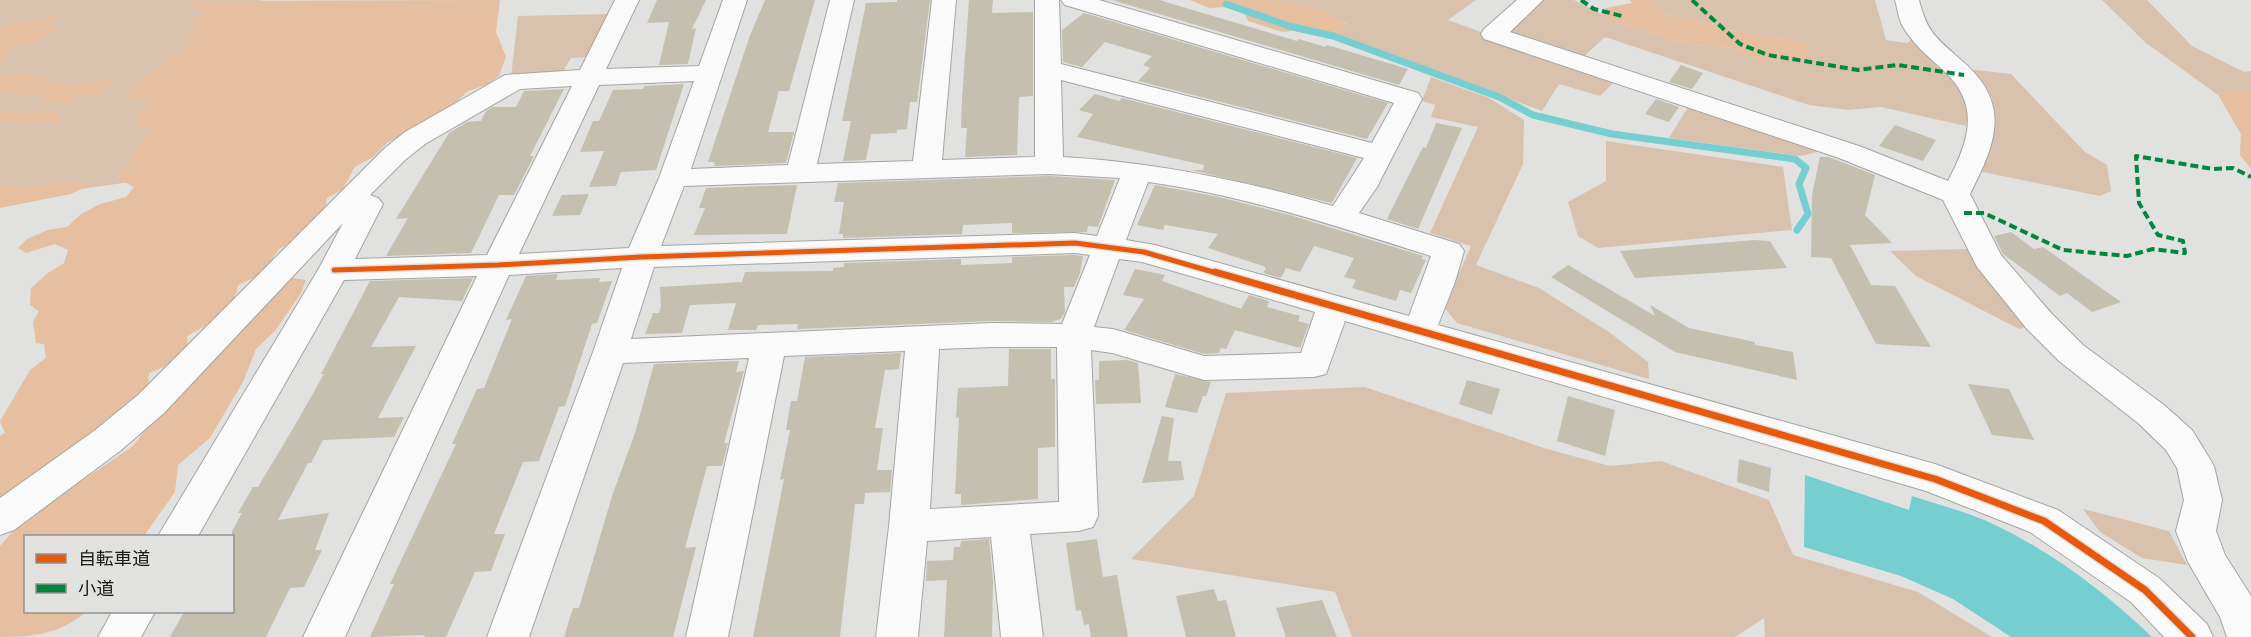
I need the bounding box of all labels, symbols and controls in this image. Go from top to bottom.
legend [24,535,234,613]
text: 自転車道 [78,548,150,570]
text: 小道 [78,578,114,600]

